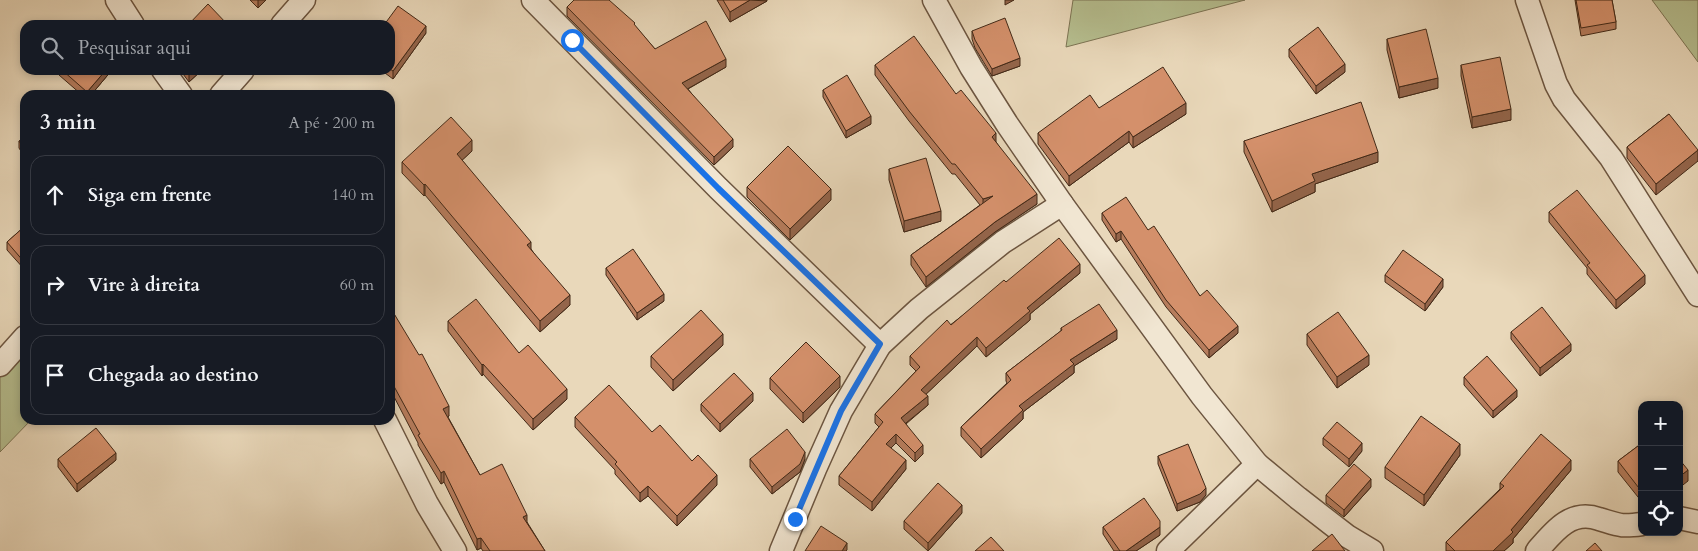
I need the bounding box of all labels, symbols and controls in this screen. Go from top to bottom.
search box [20,20,395,75]
route start [561,29,584,52]
icon: search [38,34,66,62]
text: Pesquisar aqui [78,35,191,61]
text: 3 min [40,108,96,137]
text: A pé · 200 m [288,112,375,134]
icon: ahead [41,181,69,209]
text: Siga em frente [88,182,212,208]
text: 140 m [332,184,374,206]
icon: right [41,271,69,299]
text: Vire à direita [88,272,200,298]
text: 60 m [340,274,374,296]
icon: arrive [41,361,69,389]
text: Chegada ao destino [88,362,259,388]
map controls [1638,401,1683,536]
button: + [1638,401,1683,446]
button: − [1638,446,1683,491]
button: locate [1638,491,1683,536]
route end [784,508,807,531]

